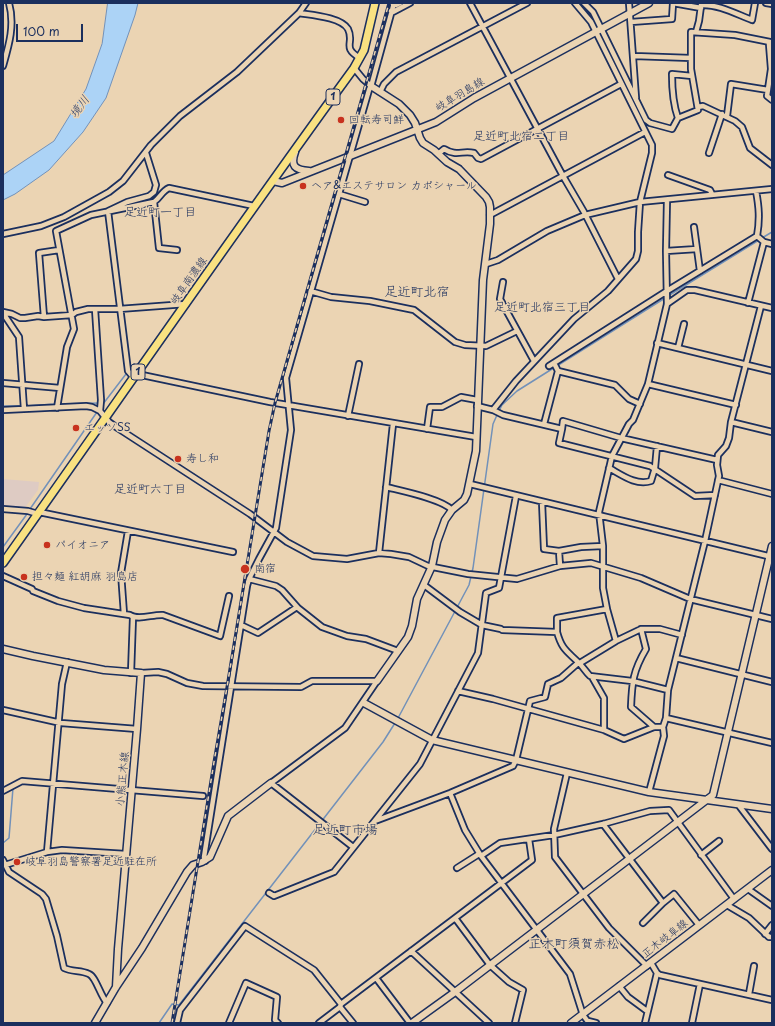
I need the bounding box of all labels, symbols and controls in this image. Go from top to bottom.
scale bar [18,16,85,42]
text: 100 m [23,22,60,40]
street label: 岐阜羽島線 [433,75,487,115]
road number: 1 [326,89,340,105]
water label: 境川 [67,93,93,121]
place label: 回転寿司鮮 [349,113,404,127]
marker: 回転寿司鮮 [336,115,346,125]
district label: 足近町北宿二丁目 [473,130,569,144]
place label: ヘア&エステサロン カポシャール [311,179,477,193]
marker: ヘア&エステサロン カポシャール [298,181,308,191]
district label: 足近町一丁目 [124,206,196,220]
street label: 岐阜南濃線 [168,255,210,307]
district label: 足近町北宿 [385,284,449,300]
district label: 足近町北宿三丁目 [494,301,590,315]
road number: 1 [131,364,145,380]
place label: エッソSS [84,421,131,435]
marker: エッソSS [71,423,81,433]
place label: 寿し和 [186,452,219,466]
marker: 寿し和 [173,454,183,464]
district label: 足近町六丁目 [114,483,186,497]
place label: パイオニア [55,538,110,552]
marker: パイオニア [42,540,52,550]
place label: 南宿 [254,562,276,576]
marker: 南宿 [239,563,251,575]
place label: 担々麺 紅胡麻 羽島店 [32,570,138,584]
marker: 担々麺 紅胡麻 羽島店 [19,572,29,582]
street label: 小熊正木線 [114,751,132,807]
district label: 足近町市場 [313,822,377,838]
place label: 岐阜羽島警察署足近駐在所 [25,855,157,869]
marker: 岐阜羽島警察署足近駐在所 [12,857,22,867]
street label: 正木岐阜線 [639,917,691,961]
district label: 正木町須賀赤松 [529,936,619,952]

